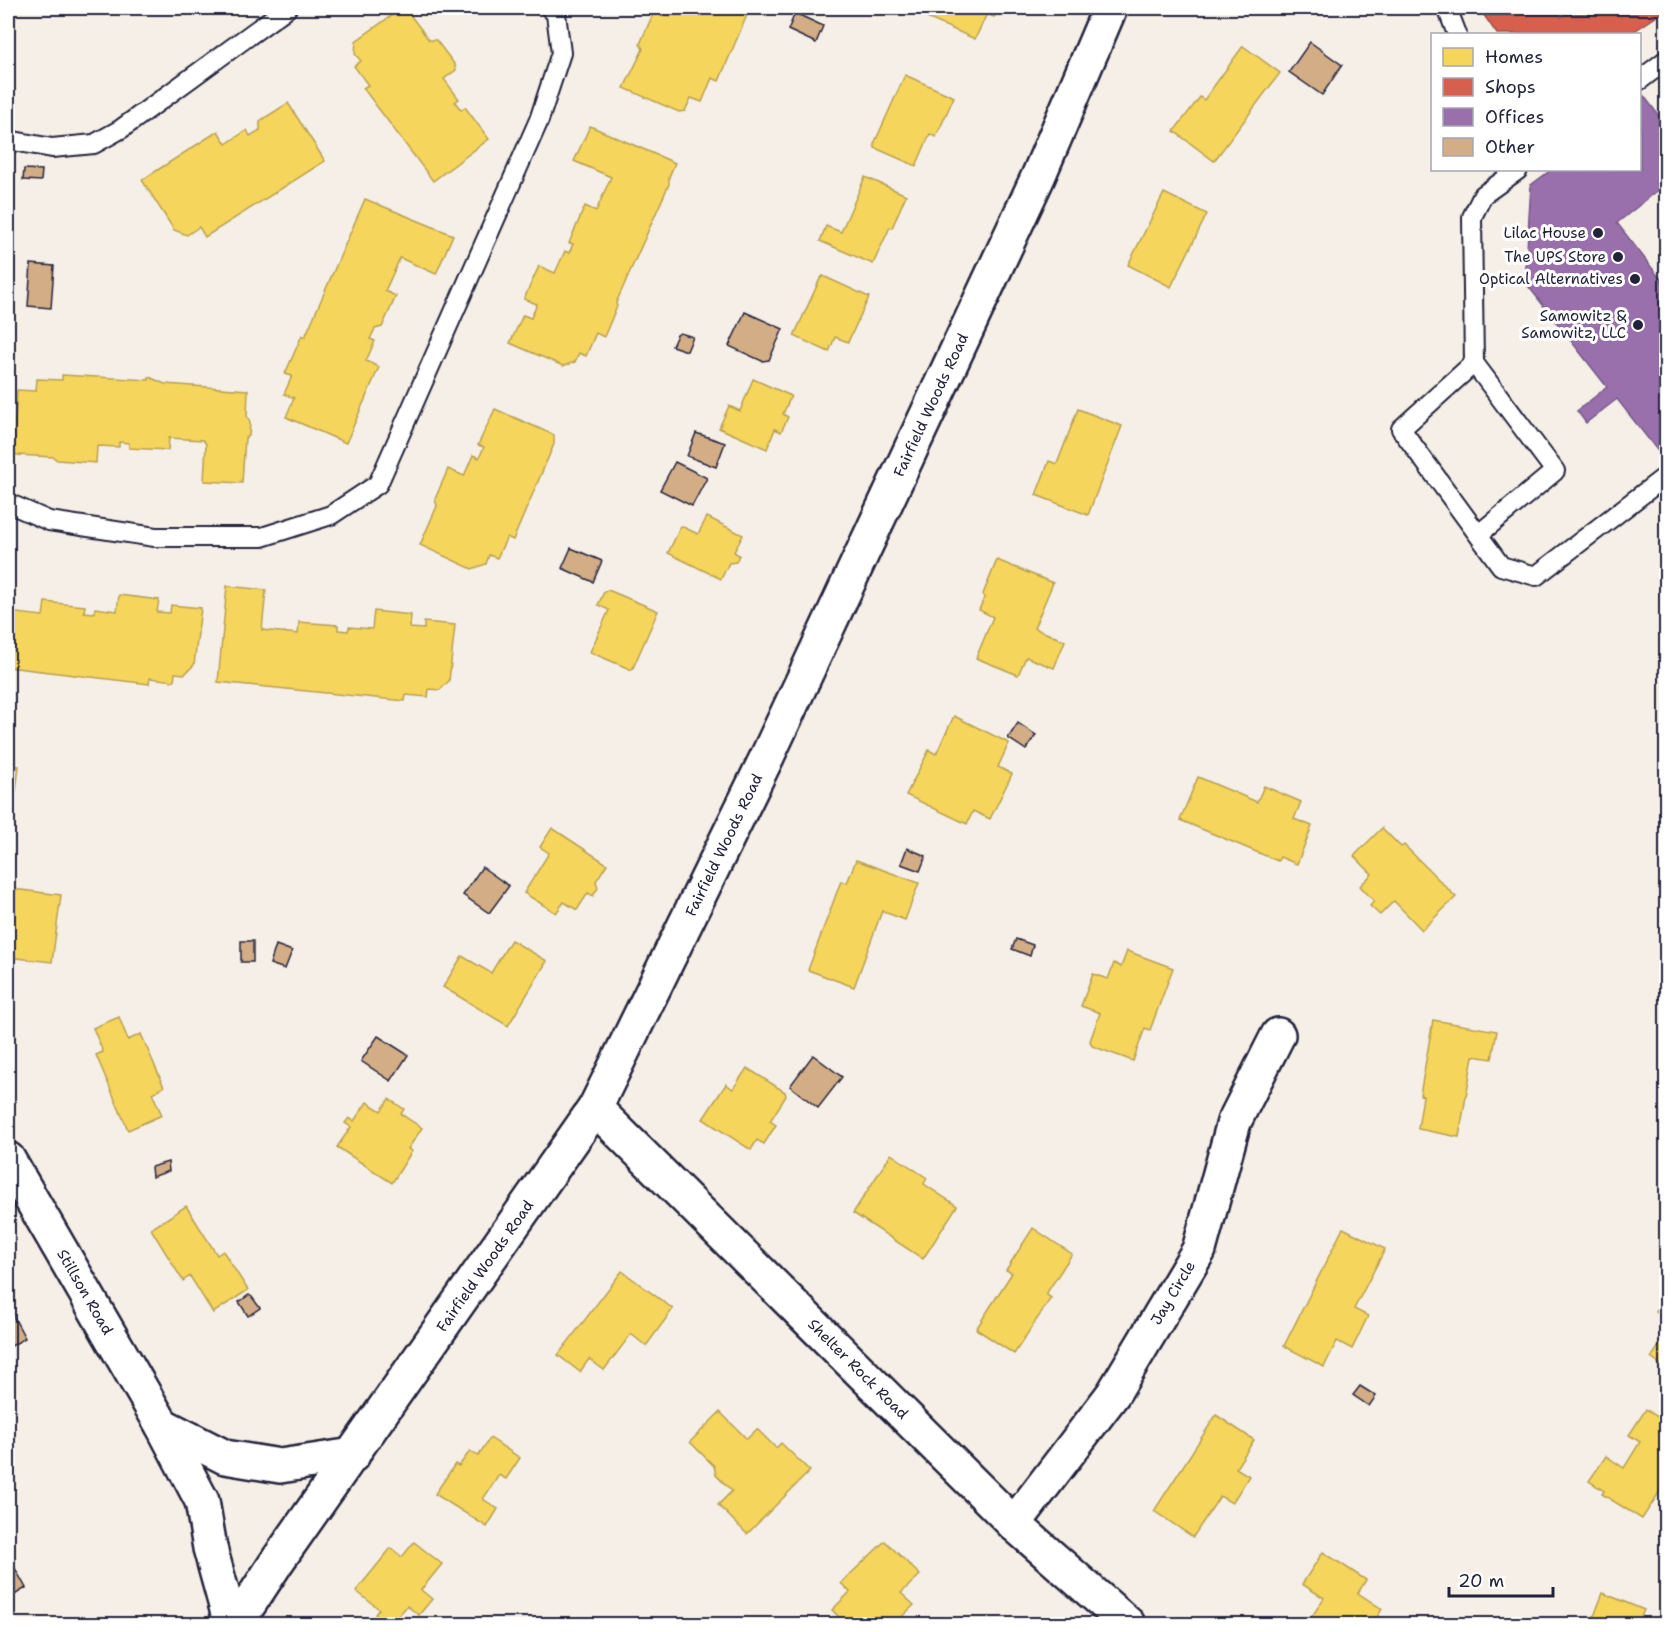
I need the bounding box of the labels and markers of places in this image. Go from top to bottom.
place label: Lilac House [1504,223,1586,243]
marker: Lilac House [1591,226,1605,240]
place label: The UPS Store [1504,247,1606,267]
marker: The UPS Store [1611,250,1625,264]
place label: Optical Alternatives [1479,269,1623,289]
marker: Optical Alternatives [1628,272,1642,286]
place label: Samowitz & Samowitz, LLC [1521,306,1627,343]
marker: Samowitz & Samowitz, LLC [1631,318,1645,332]

